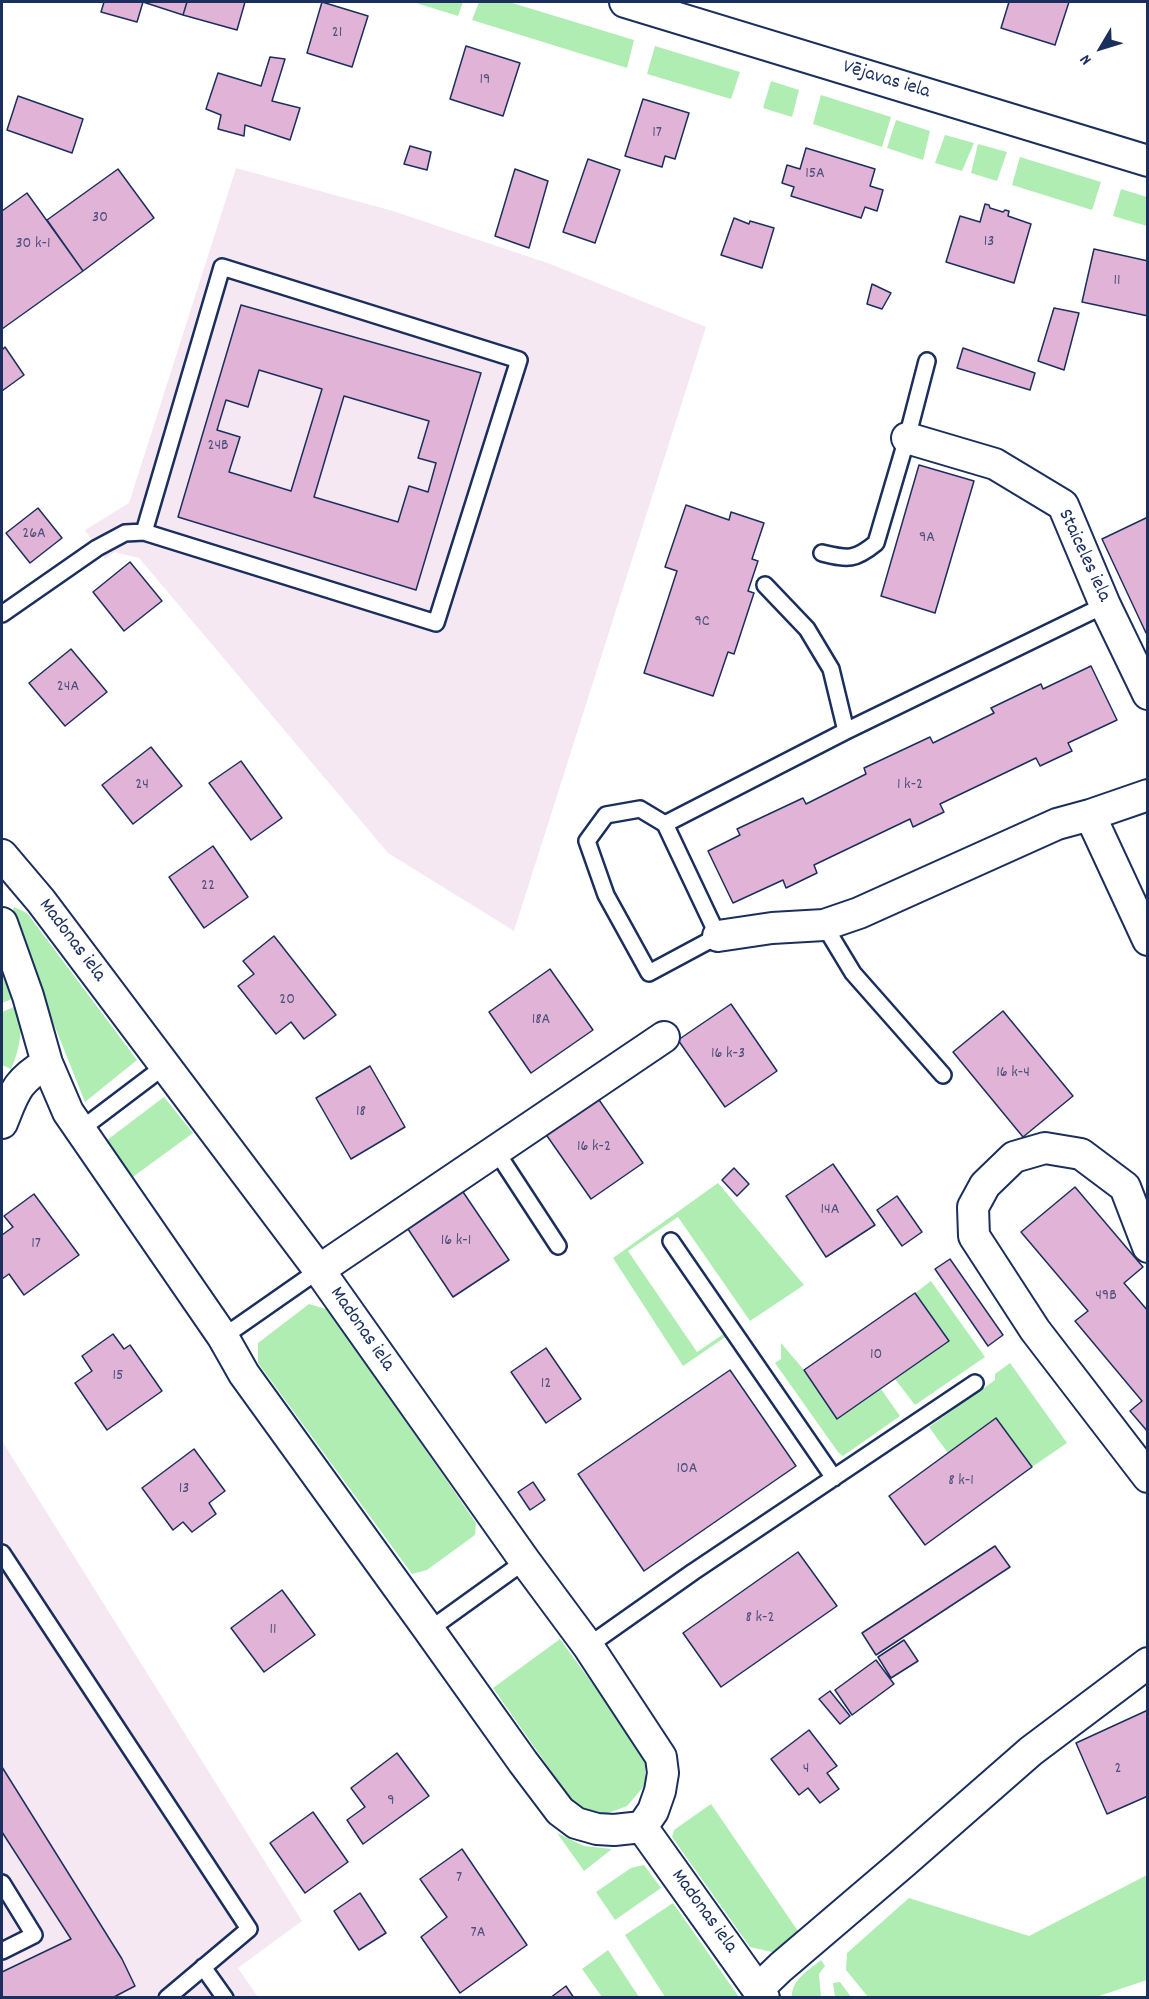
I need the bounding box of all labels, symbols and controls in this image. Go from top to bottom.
north arrow [1071,18,1131,78]
house number: 21 [332,24,342,44]
text: N [1075,49,1098,70]
street label: Vējavas iela [839,56,933,106]
house number: 19 [480,71,490,91]
house number: 17 [652,124,662,144]
house number: 15A [805,165,825,185]
house number: 30 [92,209,108,229]
house number: 13 [984,233,994,253]
house number: 30 k-1 [15,235,51,255]
house number: 11 [1113,272,1121,292]
house number: 24B [207,437,229,457]
street label: Staiceles iela [1051,506,1115,606]
house number: 26A [22,525,46,545]
house number: 9A [919,529,935,549]
house number: 9C [694,613,710,633]
house number: 24A [57,678,79,698]
house number: 24 [135,776,149,796]
house number: 1 k-2 [897,776,923,796]
house number: 22 [201,877,215,897]
street label: Madonas iela [32,895,110,987]
house number: 20 [279,991,295,1011]
house number: 18A [532,1011,550,1031]
house number: 16 k-3 [711,1045,745,1065]
house number: 16 k-4 [996,1064,1030,1084]
house number: 18 [356,1103,366,1123]
house number: 16 k-2 [577,1138,611,1158]
house number: 14A [821,1201,839,1221]
house number: 16 k-1 [441,1232,471,1252]
house number: 17 [31,1235,41,1255]
street label: Madonas iela [323,1283,399,1377]
house number: 49B [1095,1287,1117,1307]
house number: 10 [870,1346,882,1366]
house number: 15 [113,1367,123,1387]
house number: 12 [541,1375,551,1395]
house number: 10A [677,1460,697,1480]
house number: 8 k-1 [948,1472,974,1492]
house number: 13 [179,1480,189,1500]
house number: 8 k-2 [745,1609,775,1629]
house number: 11 [269,1621,277,1641]
house number: 4 [803,1760,809,1780]
house number: 2 [1115,1760,1121,1780]
house number: 9 [387,1792,395,1812]
street label: Madonas iela [665,1865,741,1959]
house number: 7 [456,1869,462,1889]
house number: 7A [471,1924,485,1944]

